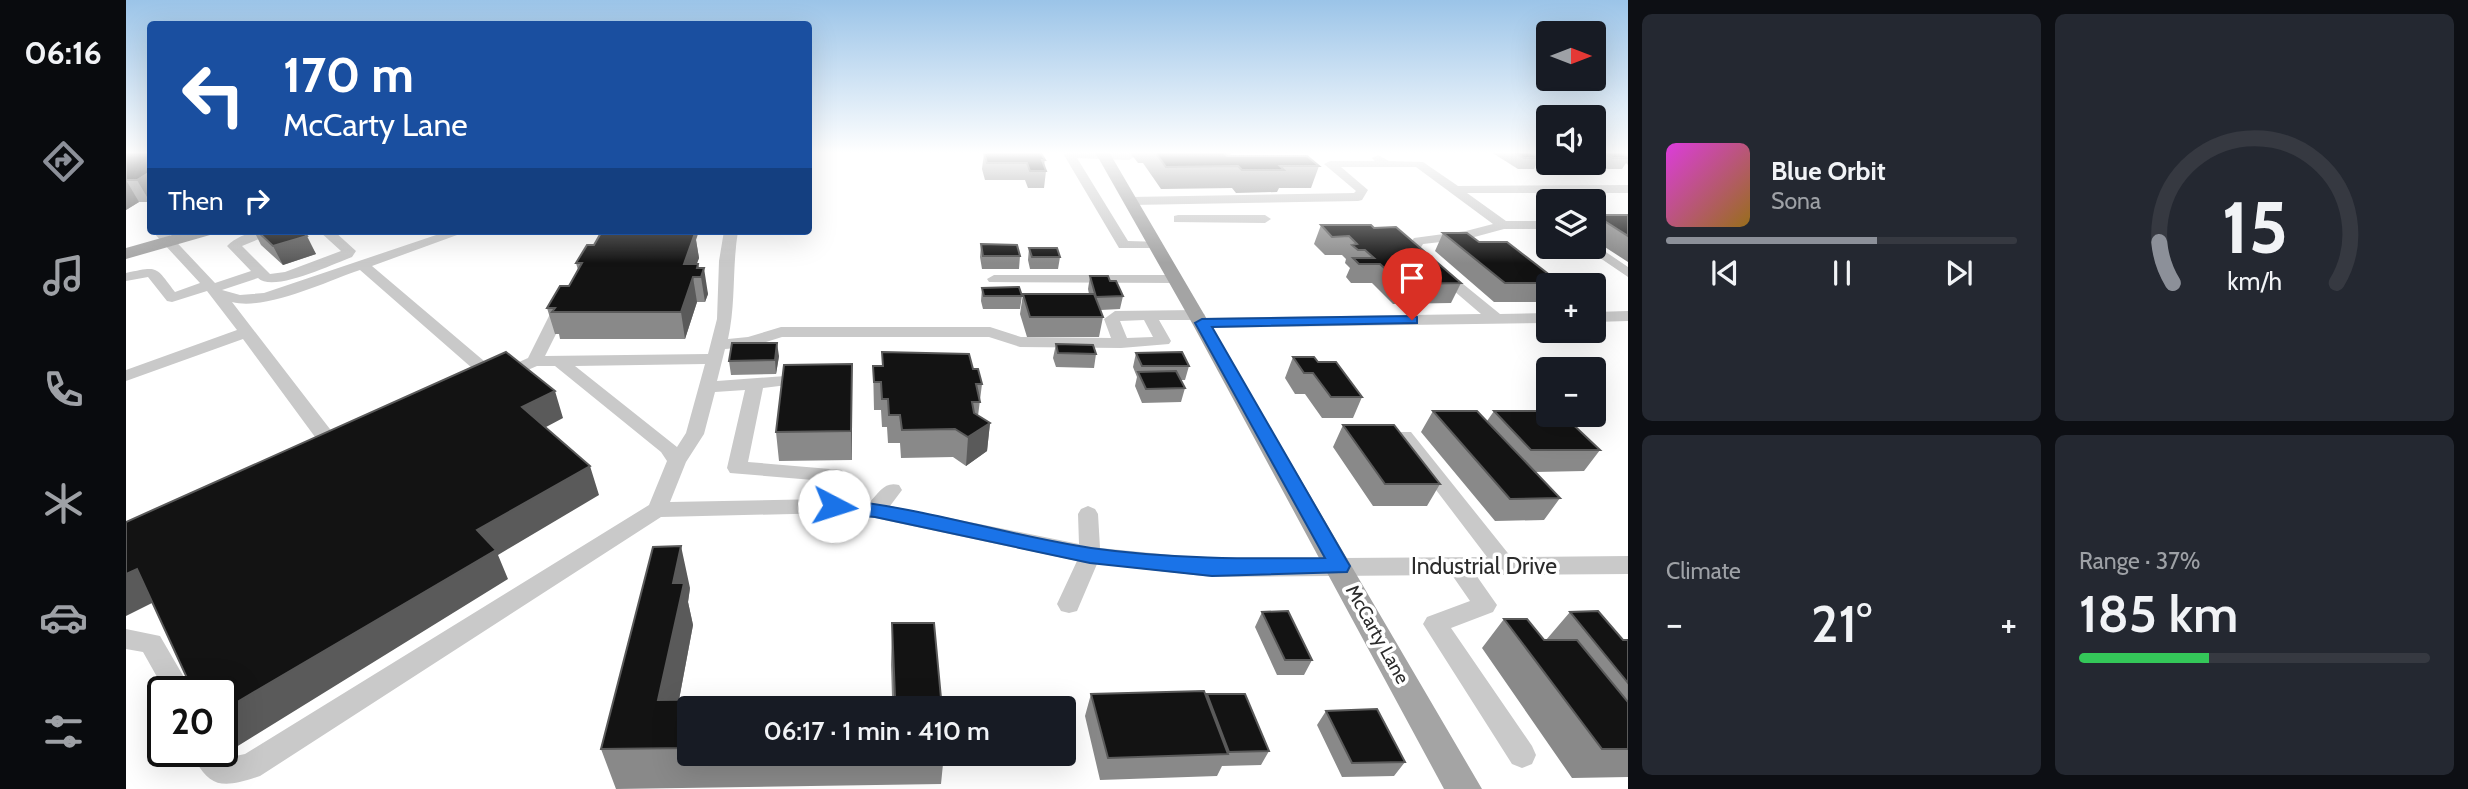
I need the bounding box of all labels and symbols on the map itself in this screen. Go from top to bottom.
north arrow [1536,21,1606,91]
pin [1382,248,1442,320]
position arrow [797,469,871,543]
street label: Industrial Drive [1411,552,1557,580]
street label: McCarty Lane [1341,581,1414,688]
speed limit sign: 20 [147,676,238,767]

